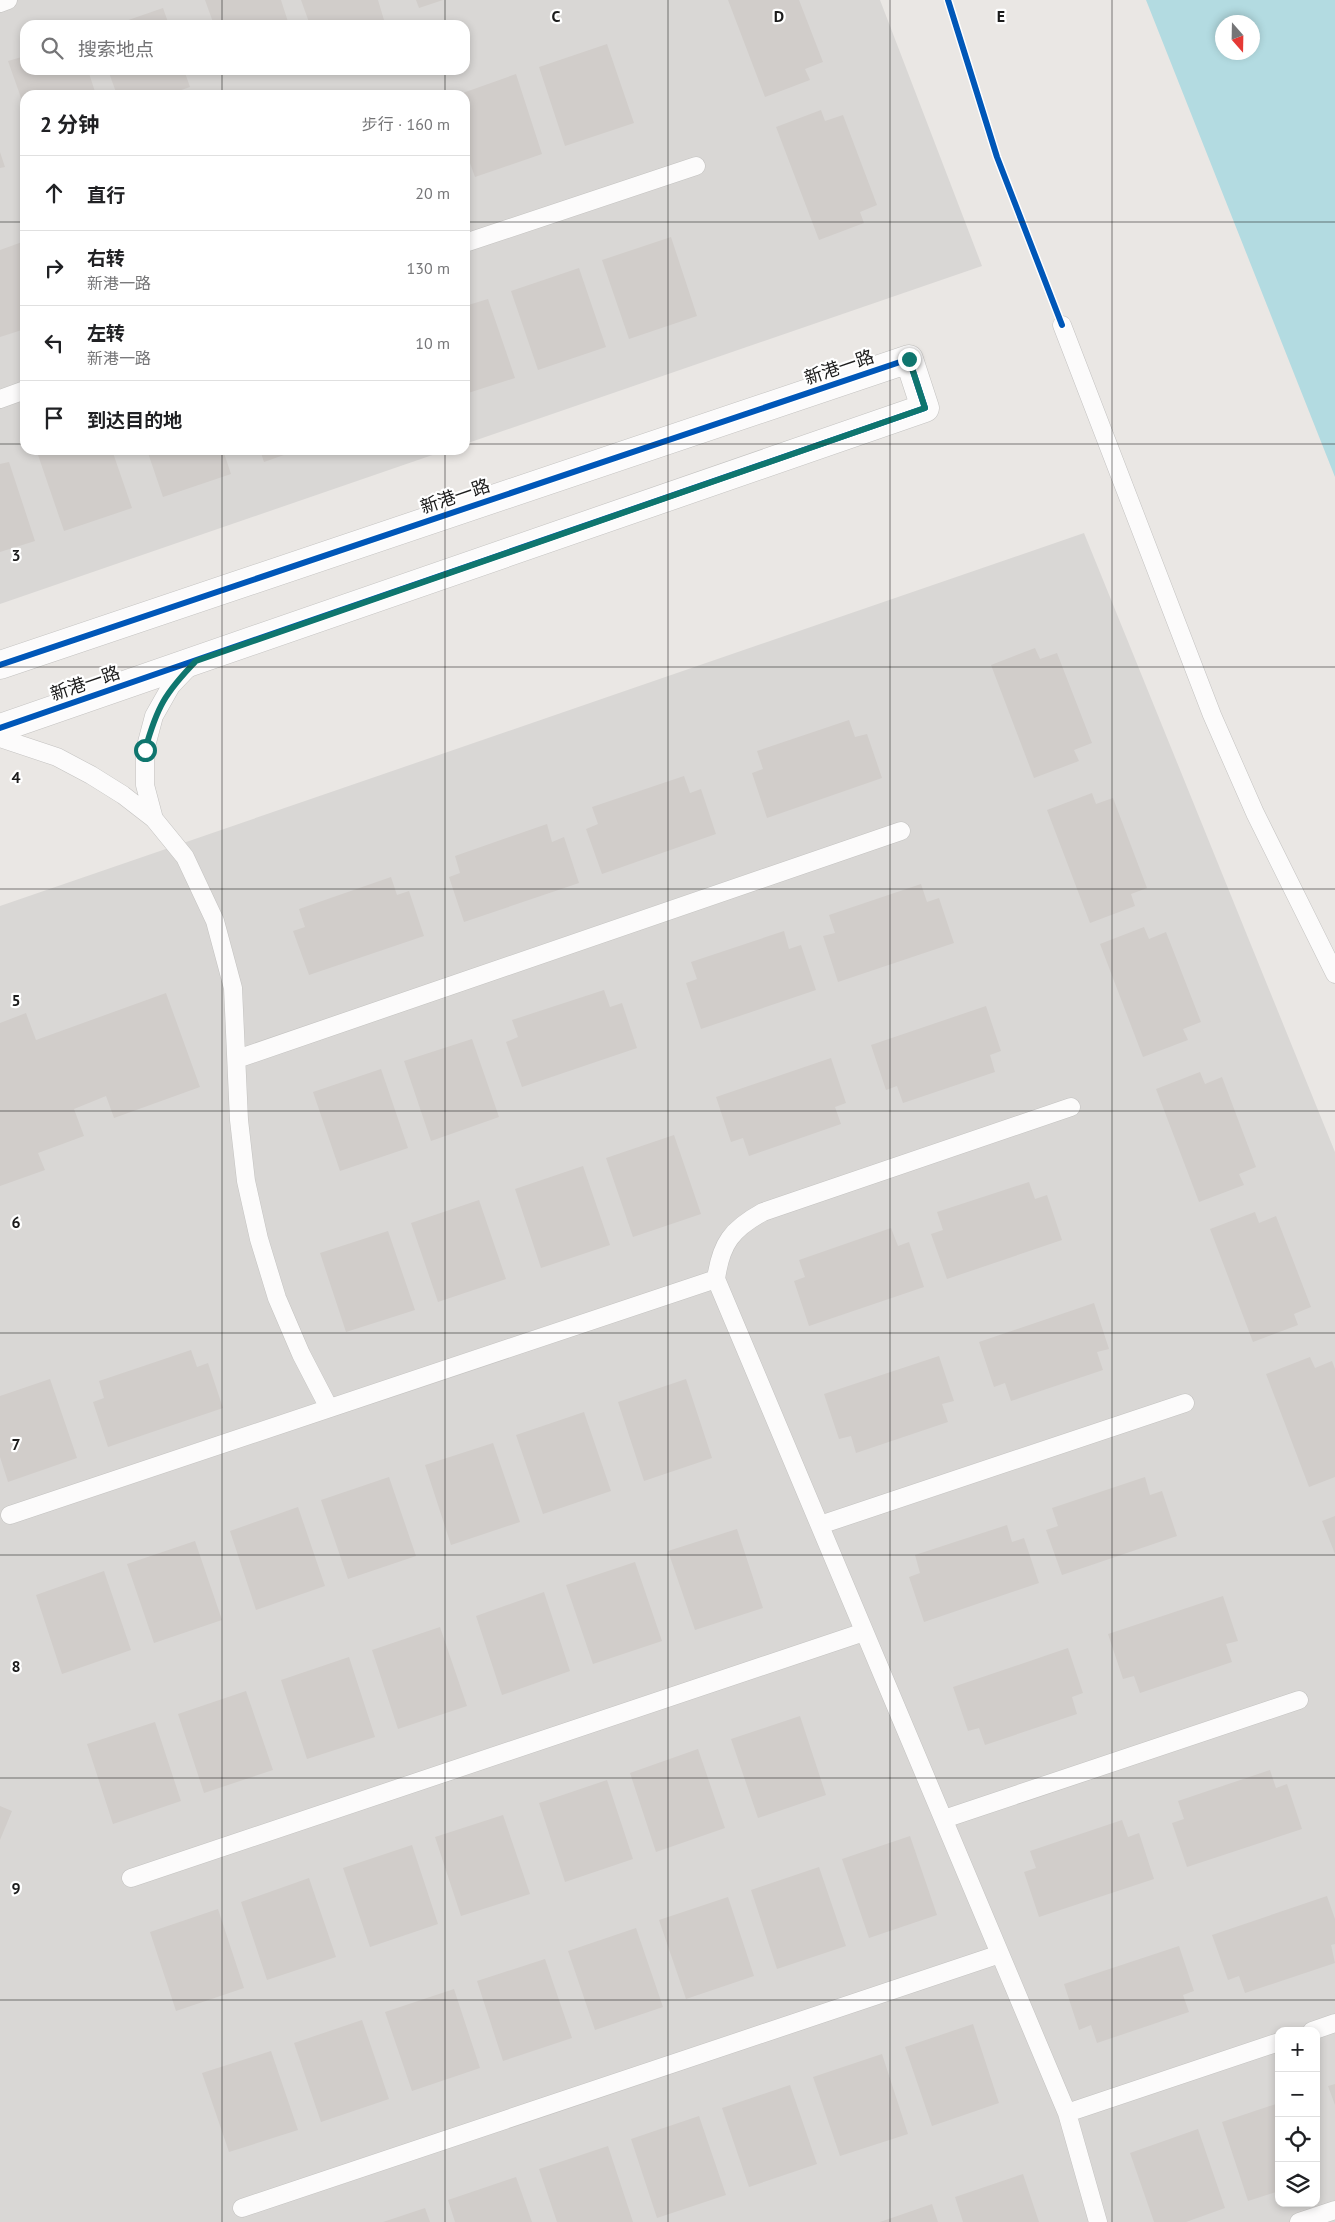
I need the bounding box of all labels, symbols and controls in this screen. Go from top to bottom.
text: C [552,6,561,26]
text: D [774,6,784,26]
text: E [997,6,1005,26]
north arrow [1215,15,1260,60]
search box [20,20,470,75]
icon: search [38,34,66,62]
text: 搜索地点 [78,37,154,61]
text: 2 分钟 [40,111,99,138]
text: 步行 · 160 m [362,114,450,134]
icon: ahead [40,179,68,207]
text: 直行 [87,183,125,207]
text: 20 m [415,183,450,203]
text: 右转 [87,246,125,270]
icon: right [40,254,68,282]
text: 130 m [407,258,450,278]
text: 新港一路 [87,273,151,293]
text: 左转 [87,321,125,345]
icon: left [40,329,68,357]
text: 10 m [415,333,450,353]
street label: 新港一路 [801,344,877,390]
text: 新港一路 [87,348,151,368]
route end [898,348,921,371]
icon: arrive [40,404,68,432]
text: 到达目的地 [87,408,182,432]
street label: 新港一路 [417,473,493,519]
text: 3 [11,545,21,565]
street label: 新港一路 [47,660,123,706]
route start [134,739,157,762]
text: 4 [11,767,21,787]
text: 5 [11,990,21,1010]
text: 6 [11,1212,21,1232]
text: 7 [11,1434,21,1454]
text: 8 [11,1656,21,1676]
text: 9 [11,1878,21,1898]
map controls [1275,2027,1320,2207]
button: + [1275,2027,1320,2072]
button: − [1275,2072,1320,2117]
button: locate [1275,2117,1320,2162]
button: layers [1275,2162,1320,2207]

